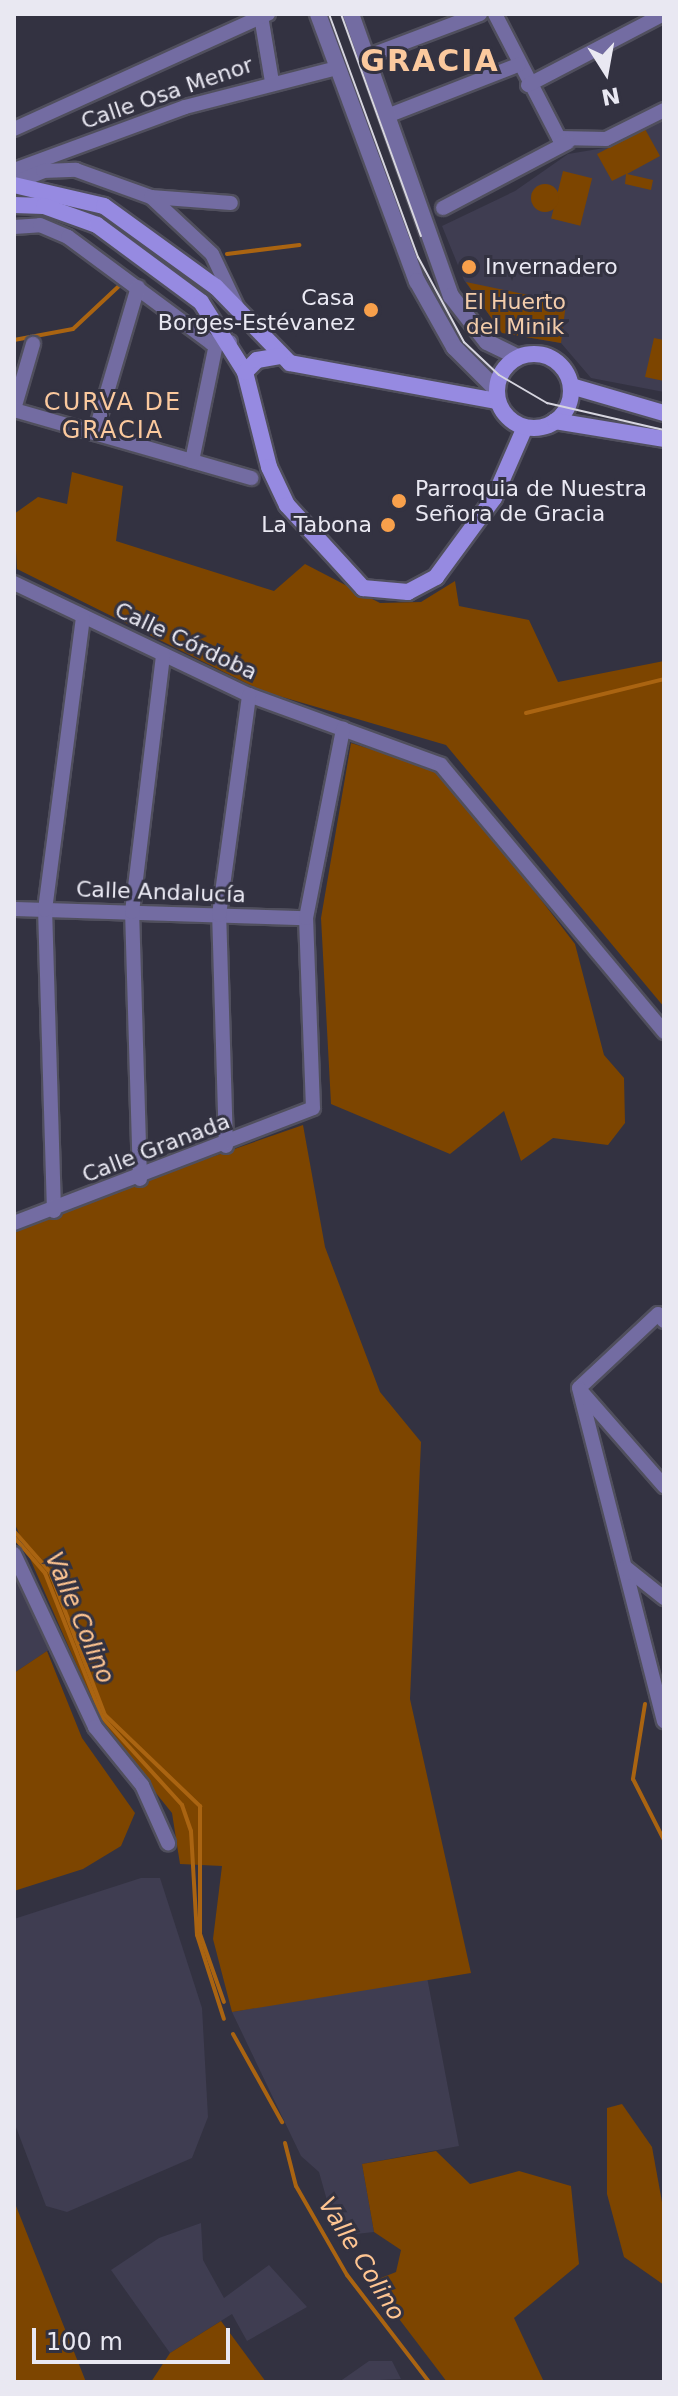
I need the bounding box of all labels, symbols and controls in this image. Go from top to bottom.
north arrow [566,32,646,112]
district label: GRACIA [360,43,500,79]
street label: Calle Osa Menor [78,51,256,135]
text: N [599,82,622,110]
place label: Invernadero [485,254,618,280]
marker: Invernadero [460,258,478,276]
place label: Casa Borges-Estévanez [158,284,355,336]
park label: El Huerto del Minik [464,288,566,340]
marker: Casa Borges-Estévanez [362,301,380,319]
district label: CURVA DE GRACIA [44,389,182,445]
place label: Parroquia de Nuestra Señora de Gracia [415,475,647,526]
marker: Parroquia de Nuestra Señora de Gracia [390,492,408,510]
place label: La Tabona [261,512,372,538]
marker: La Tabona [379,516,397,534]
street label: Calle Córdoba [111,597,261,685]
street label: Calle Andalucía [76,876,246,908]
street label: Calle Granada [78,1108,234,1188]
water label: Valle Colino [38,1548,120,1688]
water label: Valle Colino [312,2192,410,2326]
scale bar [36,2312,234,2362]
text: 100 m [46,2328,123,2356]

